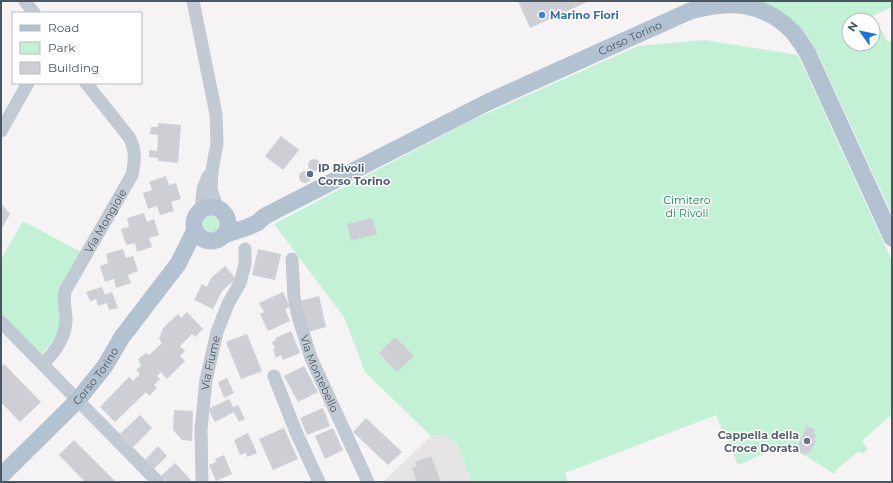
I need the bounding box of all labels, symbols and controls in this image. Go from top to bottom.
place label: Marino Fiori [550,8,619,22]
marker: Marino Fiori [537,10,547,20]
legend [12,12,142,84]
north arrow [841,12,881,52]
street label: Corso Torino [596,18,664,58]
text: N [844,19,861,34]
text: Road [48,20,79,35]
text: Park [48,40,76,55]
text: Building [48,60,99,75]
place label: IP Rivoli Corso Torino [318,161,390,188]
marker: IP Rivoli Corso Torino [305,169,315,179]
street label: Via Mongioie [82,186,130,255]
park label: Cimitero di Rivoli [663,193,711,220]
street label: Via Montebello [297,333,342,414]
street label: Via Fiume [198,334,223,391]
street label: Corso Torino [70,345,121,408]
place label: Cappella della Croce Dorata [718,428,799,455]
marker: Cappella della Croce Dorata [802,436,812,446]

